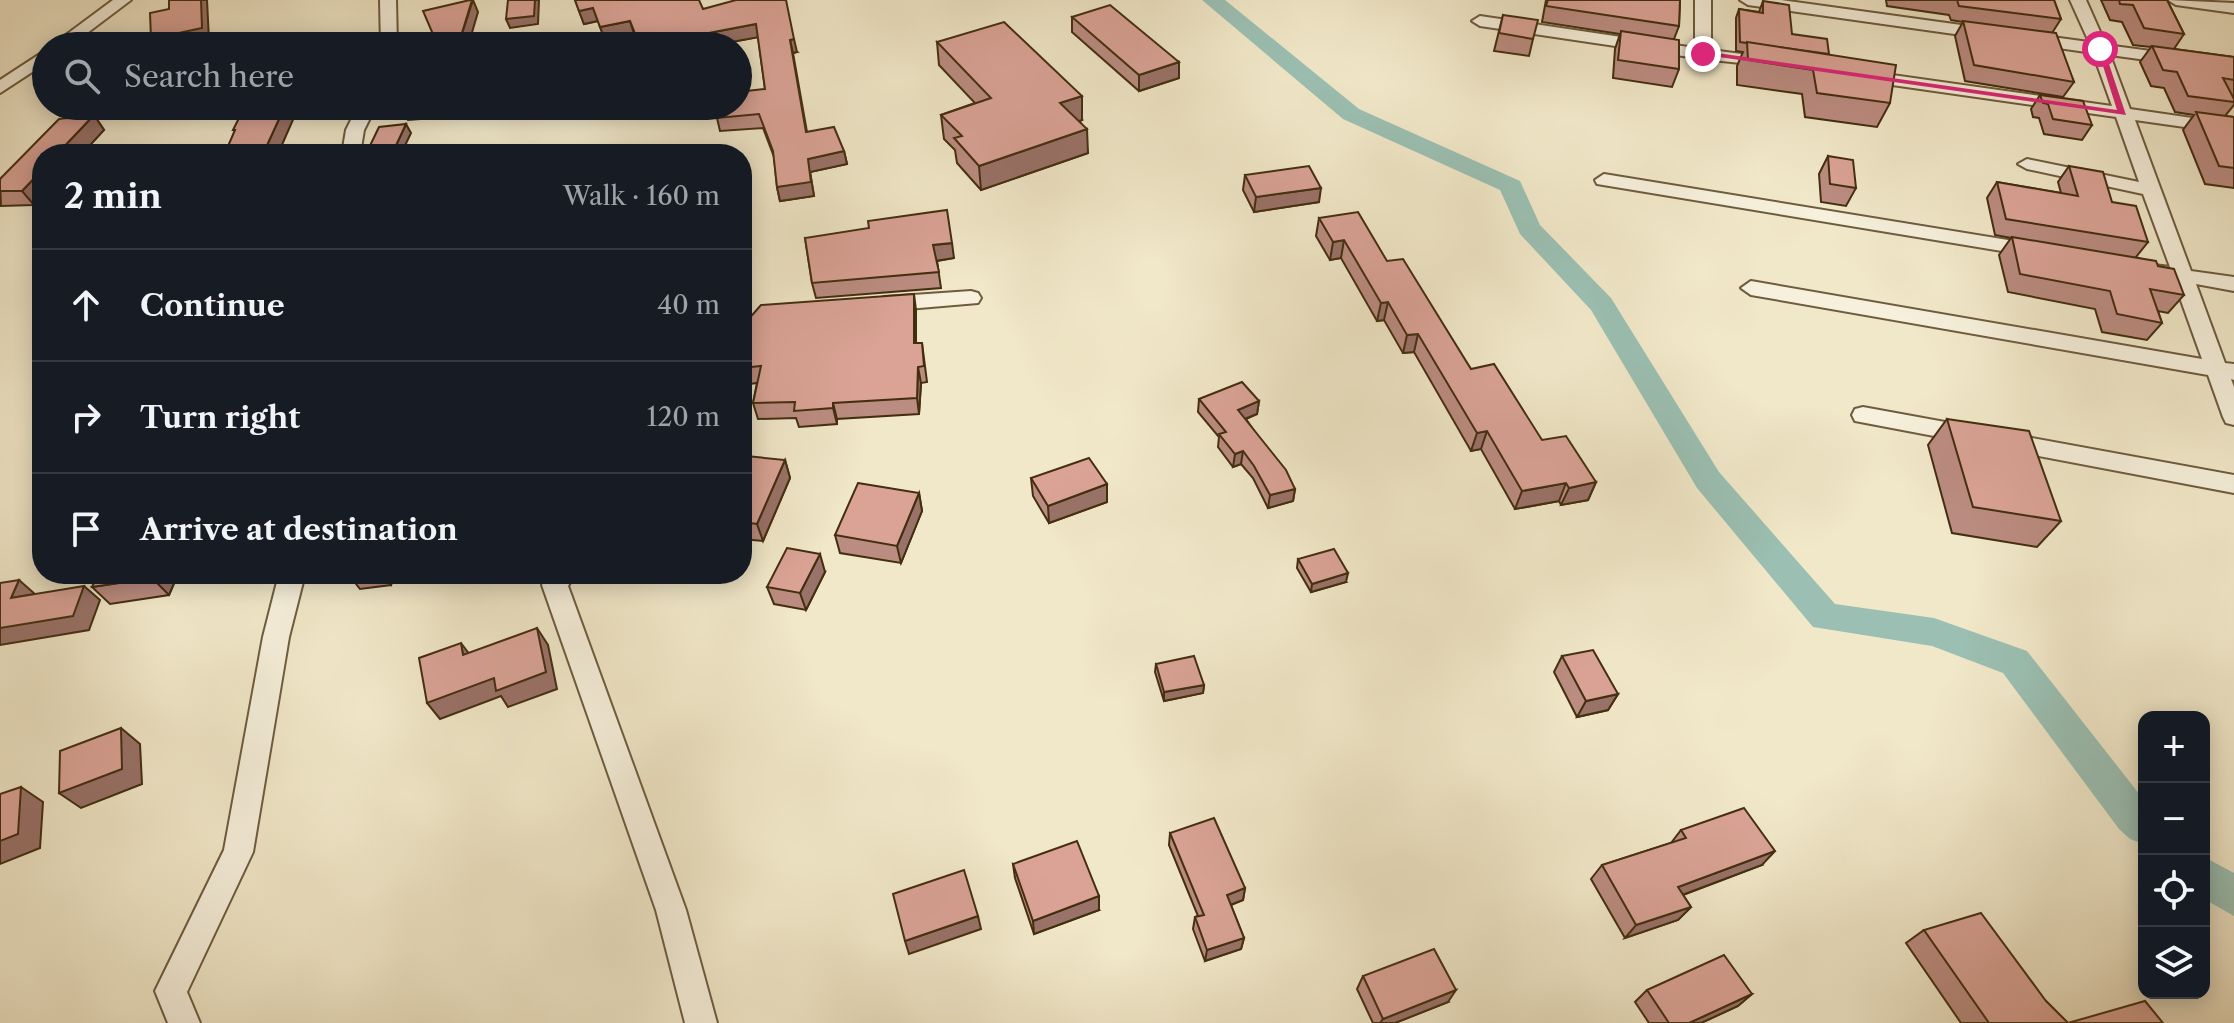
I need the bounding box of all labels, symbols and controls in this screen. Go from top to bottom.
route start [2082,31,2118,67]
search box [32,32,752,120]
route end [1685,36,1721,72]
icon: search [60,54,104,98]
text: Search here [124,58,294,95]
text: 2 min [64,175,162,217]
text: Walk · 160 m [563,180,720,212]
icon: ahead [64,283,108,327]
text: Continue [140,287,285,324]
text: 40 m [657,289,720,321]
icon: right [64,395,108,439]
text: Turn right [140,399,300,436]
text: 120 m [646,401,720,433]
icon: arrive [64,507,108,551]
text: Arrive at destination [140,511,458,548]
map controls [2138,711,2210,999]
button: + [2138,711,2210,783]
button: − [2138,783,2210,855]
button: locate [2138,855,2210,927]
button: layers [2138,927,2210,999]

